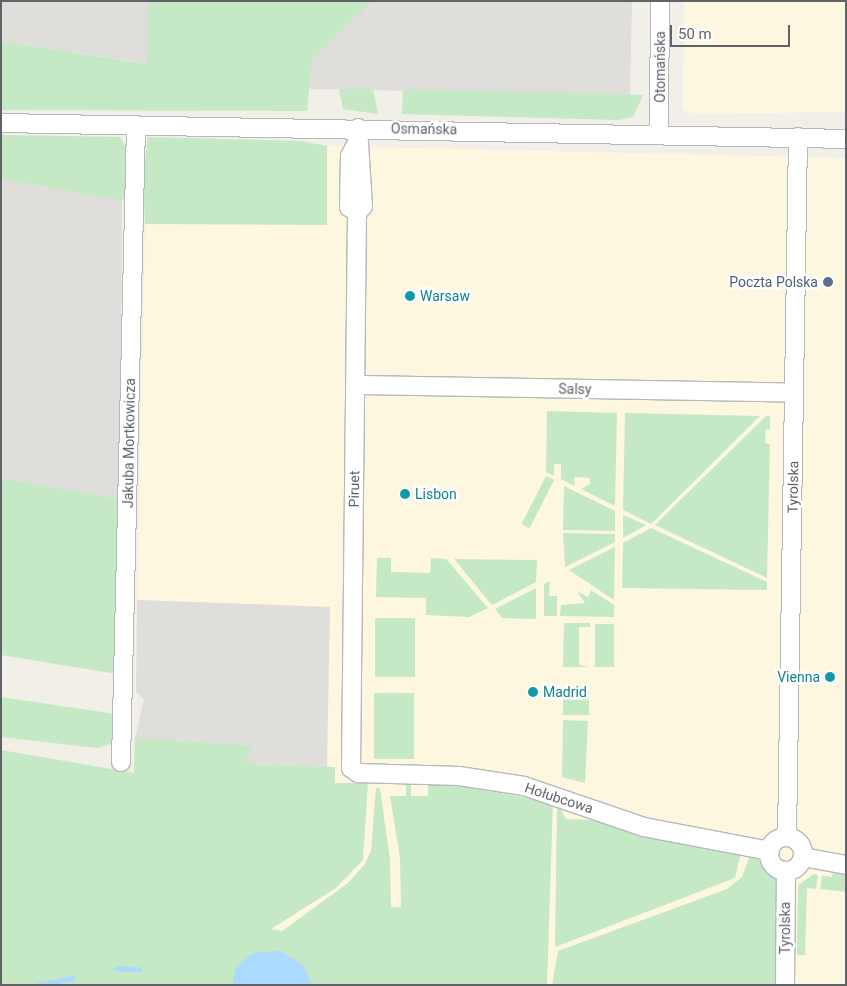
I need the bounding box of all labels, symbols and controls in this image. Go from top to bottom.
scale bar [672,15,792,47]
text: 50 m [678,25,712,43]
street label: Otomańska [652,31,668,103]
street label: Osmańska [391,120,457,138]
place label: Poczta Polska [729,274,818,290]
marker: Poczta Polska [822,276,834,288]
place label: Warsaw [420,288,470,304]
marker: Warsaw [404,290,416,302]
street label: Jakuba Mortkowicza [119,378,139,508]
street label: Salsy [558,380,592,398]
street label: Tyrolska [784,461,802,513]
street label: Piruet [345,471,363,507]
place label: Lisbon [415,486,457,502]
marker: Lisbon [399,488,411,500]
place label: Vienna [777,669,820,685]
marker: Vienna [824,671,836,683]
place label: Madrid [543,684,587,700]
marker: Madrid [527,686,539,698]
street label: Hołubcowa [523,779,595,817]
street label: Tyrolska [777,902,793,954]

